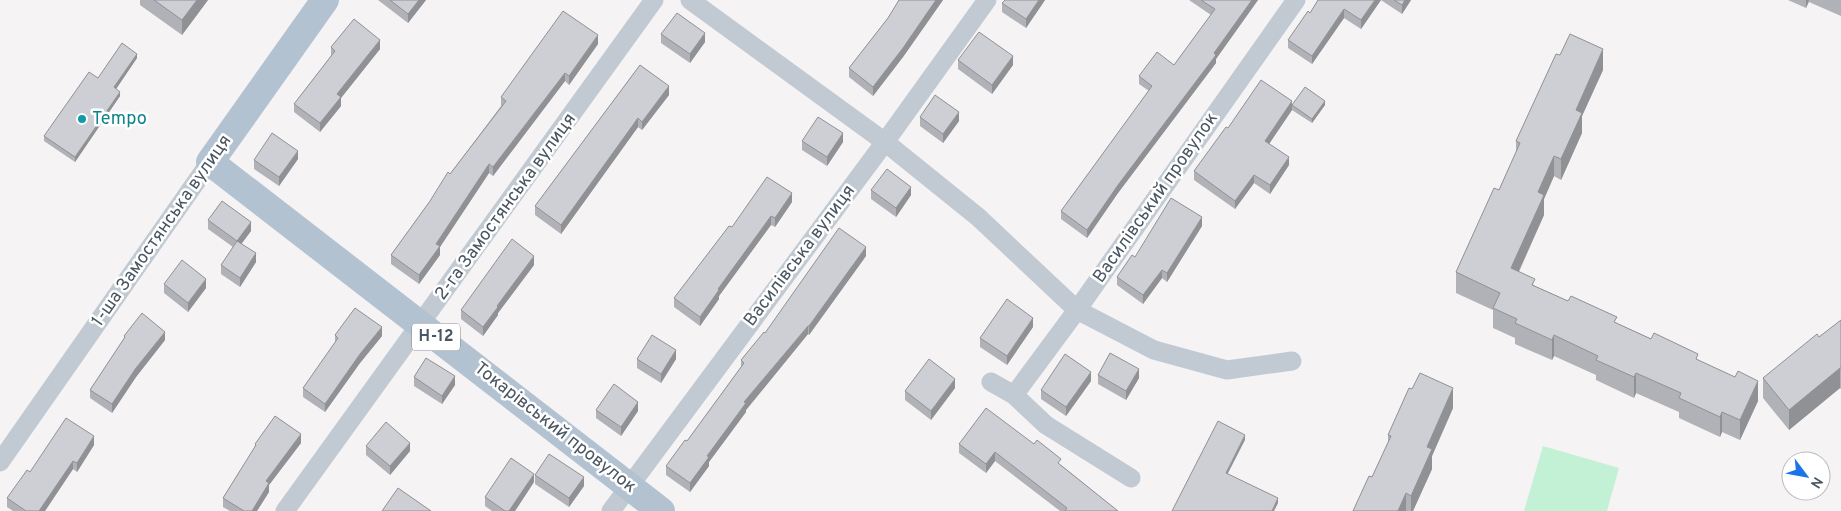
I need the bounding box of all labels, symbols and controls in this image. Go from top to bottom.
place label: Tempo [92,108,147,131]
street label: Василівський провулок [1088,108,1224,288]
street label: 2-га Замостянська вулиця [430,109,582,305]
marker: Tempo [76,113,88,125]
street label: 1-ша Замостянська вулиця [87,131,237,331]
street label: Василівська вулиця [739,181,861,331]
road number: Н-12 [412,324,460,351]
street label: Токарівський провулок [469,357,641,499]
north arrow [1781,451,1831,501]
text: N [1806,473,1826,491]

